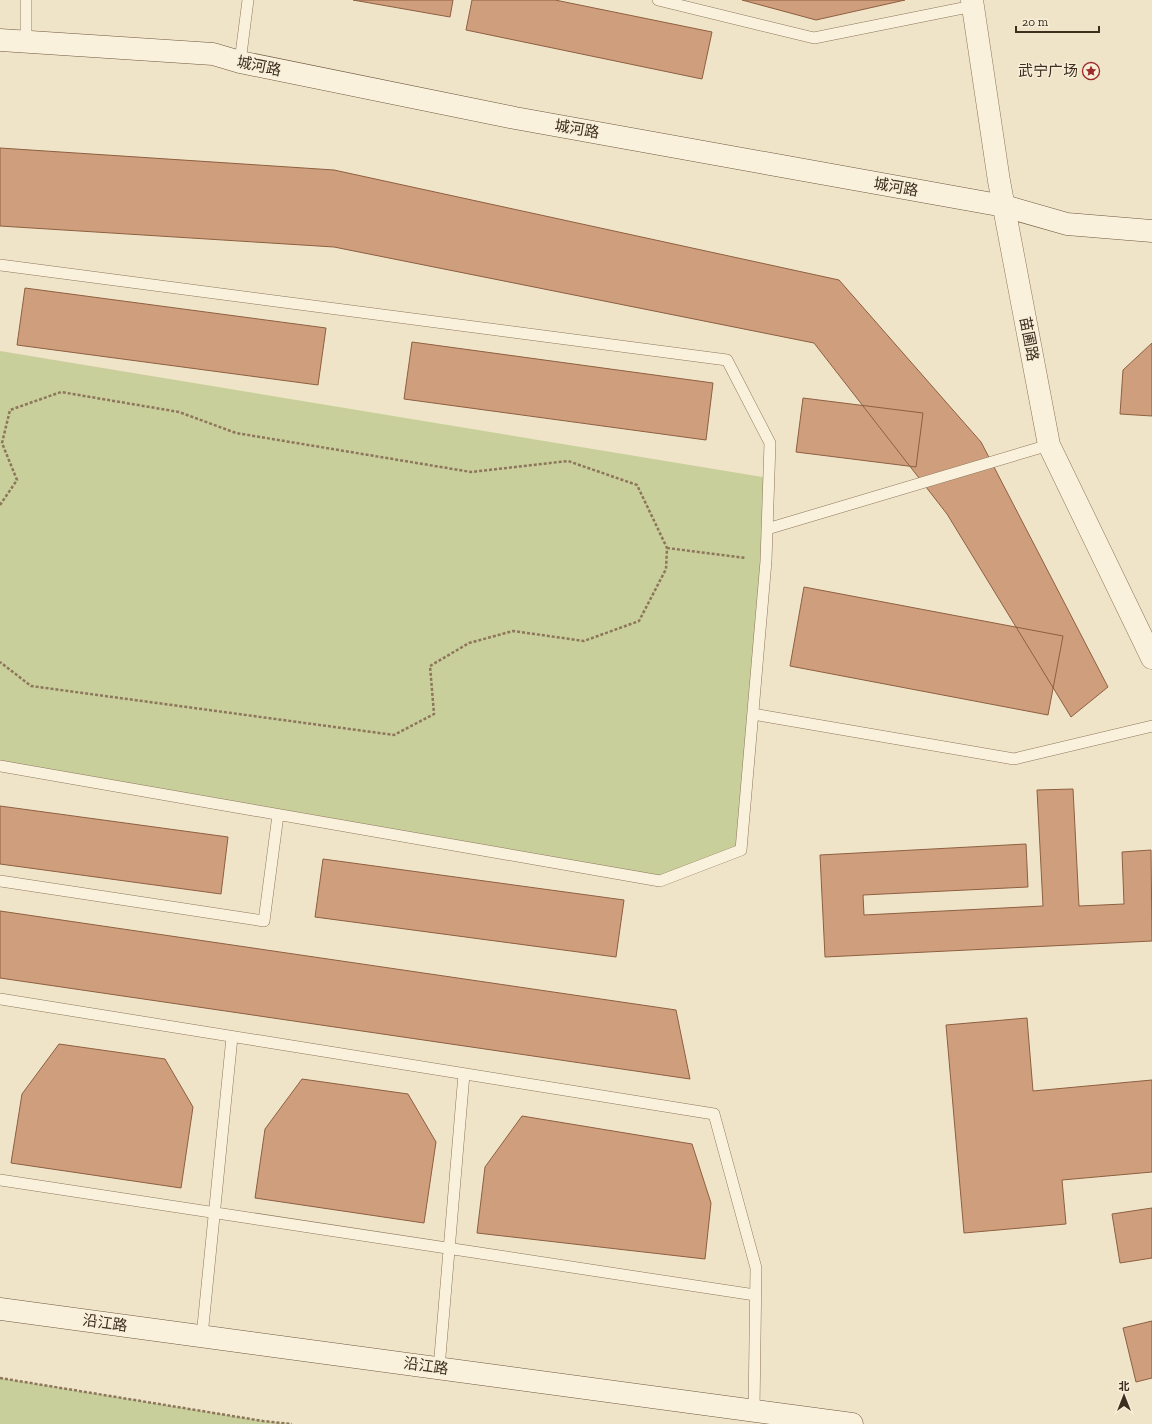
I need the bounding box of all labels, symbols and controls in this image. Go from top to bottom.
scale bar [1016,8,1099,34]
text: 20 m [1022,15,1049,29]
street label: 城河路 [235,53,283,79]
place icon: 武宁广场 [1081,61,1101,81]
place label: 武宁广场 [1018,62,1078,80]
street label: 城河路 [553,116,601,142]
street label: 城河路 [872,174,920,200]
street label: 苗圃路 [1016,315,1042,363]
street label: 沿江路 [81,1311,129,1335]
street label: 沿江路 [402,1354,450,1378]
north arrow [1104,1376,1144,1416]
text: 北 [1119,1380,1130,1393]

